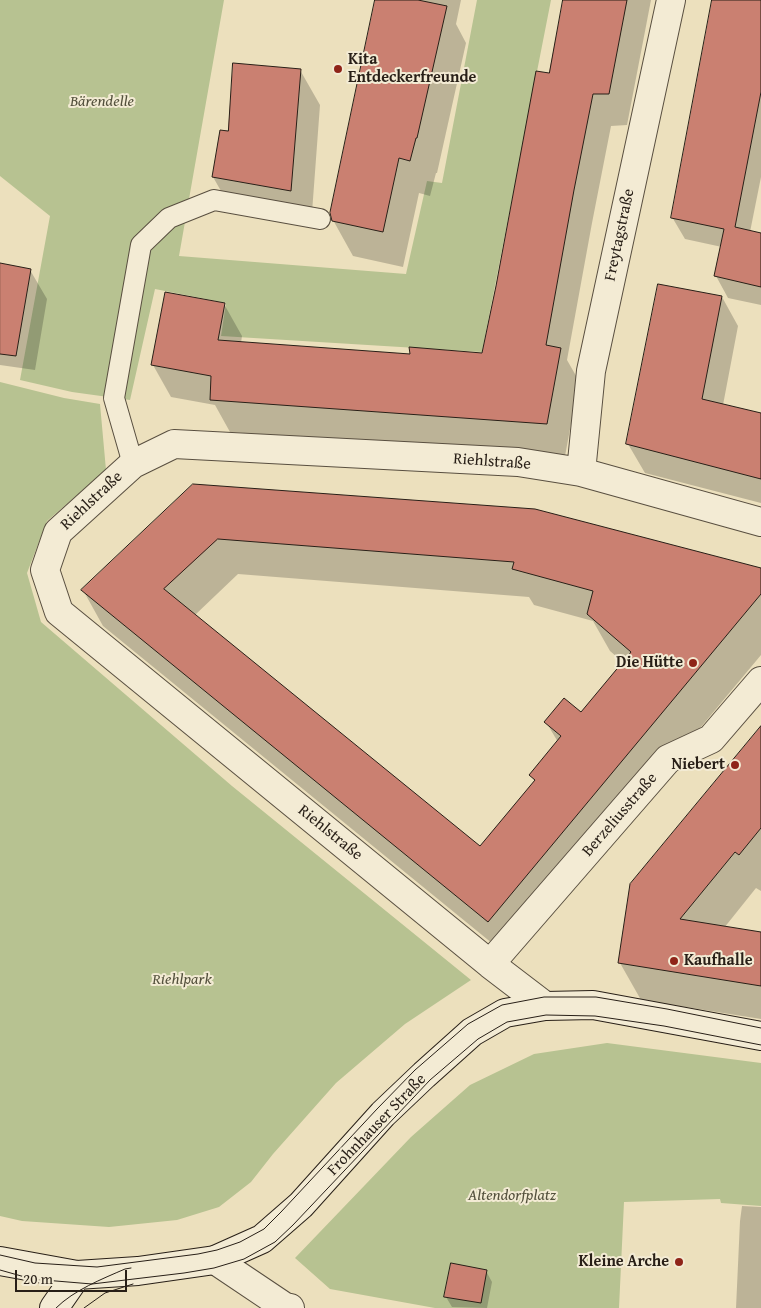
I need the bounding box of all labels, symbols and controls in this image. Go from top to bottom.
place label: Kita Entdeckerfreunde [348,50,476,88]
marker: Kita Entdeckerfreunde [332,63,344,75]
park label: Bärendelle [70,92,134,112]
street label: Freytagstraße [601,187,639,283]
street label: Riehlstraße [453,450,531,474]
street label: Riehlstraße [57,468,127,534]
place label: Die Hütte [616,653,683,673]
marker: Die Hütte [687,657,699,669]
place label: Niebert [671,755,725,775]
marker: Niebert [729,759,741,771]
street label: Berzeliusstraße [578,769,662,861]
street label: Riehlstraße [294,801,366,865]
place label: Kaufhalle [684,951,753,971]
marker: Kaufhalle [668,955,680,967]
park label: Riehlpark [152,970,212,990]
street label: Frohnhauser Straße [324,1070,430,1180]
park label: Altendorfplatz [468,1186,556,1206]
place label: Kleine Arche [578,1252,669,1272]
marker: Kleine Arche [673,1256,685,1268]
scale bar [18,1260,130,1292]
text: 20 m [23,1268,53,1289]

